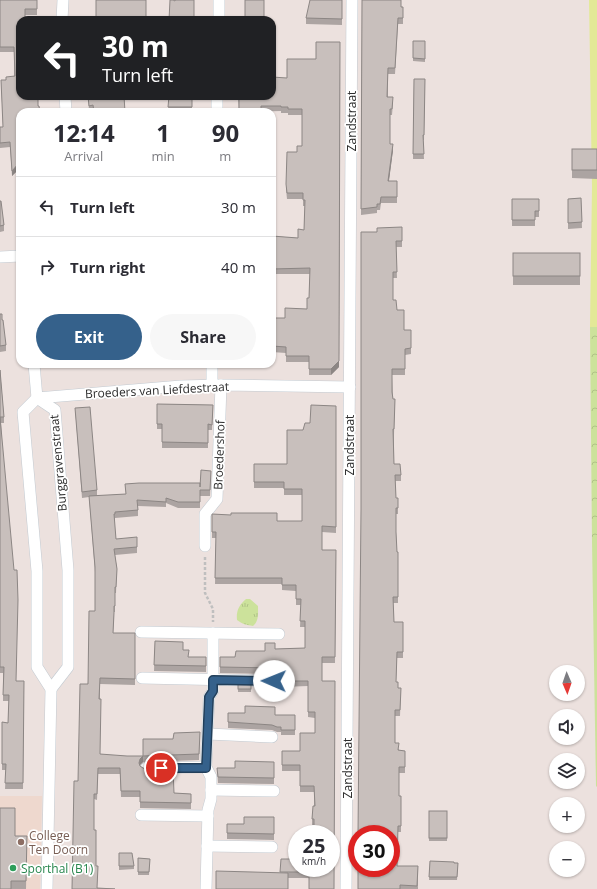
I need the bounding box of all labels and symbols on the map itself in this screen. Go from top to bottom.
street label: Zandstraat [343,91,360,151]
street label: Broeders van Liefdestraat [85,378,229,402]
street label: Burggravenstraat [45,414,71,512]
street label: Zandstraat [341,415,358,475]
street label: Broedershof [209,419,229,490]
position arrow [253,660,295,702]
north arrow [549,665,585,701]
street label: Zandstraat [339,738,356,798]
pin [144,751,178,785]
speed limit sign: 30 [348,825,400,877]
place label: College Ten Doorn [29,827,88,858]
marker: College Ten Doorn [16,837,26,847]
place label: Sporthal (B1) [21,860,94,877]
marker: Sporthal (B1) [8,863,18,873]

